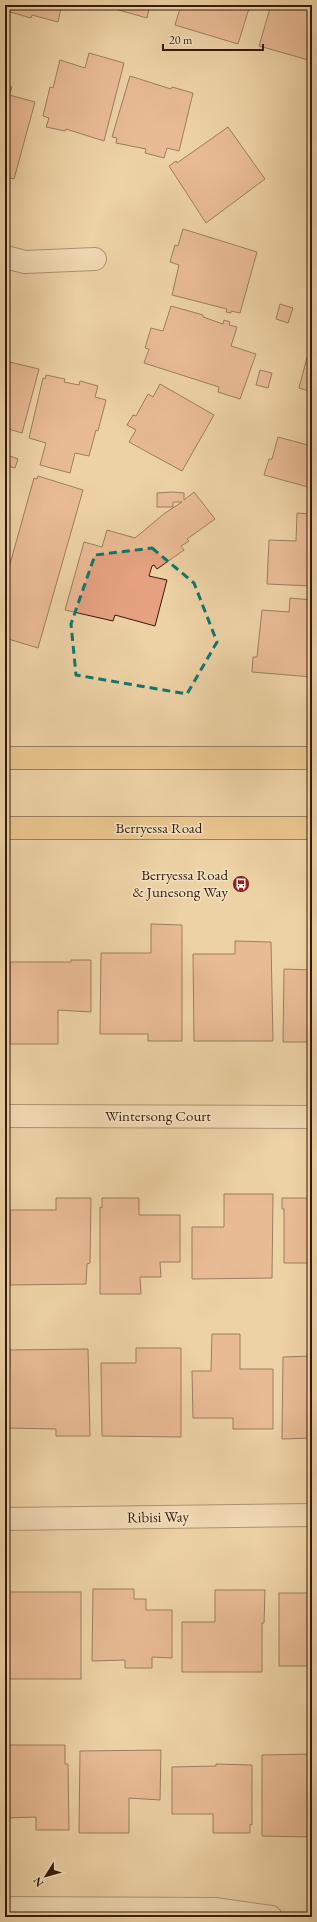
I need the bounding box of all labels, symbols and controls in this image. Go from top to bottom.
scale bar [163,26,263,52]
text: 20 m [169,32,193,48]
street label: Berryessa Road [116,818,203,837]
place label: Berryessa Road & Junesong Way [133,865,228,901]
bus stop icon: Berryessa Road & Junesong Way [231,874,251,894]
street label: Wintersong Court [105,1106,211,1125]
street label: Ribisi Way [127,1506,190,1527]
north arrow [26,1856,66,1896]
text: N [30,1874,46,1890]

